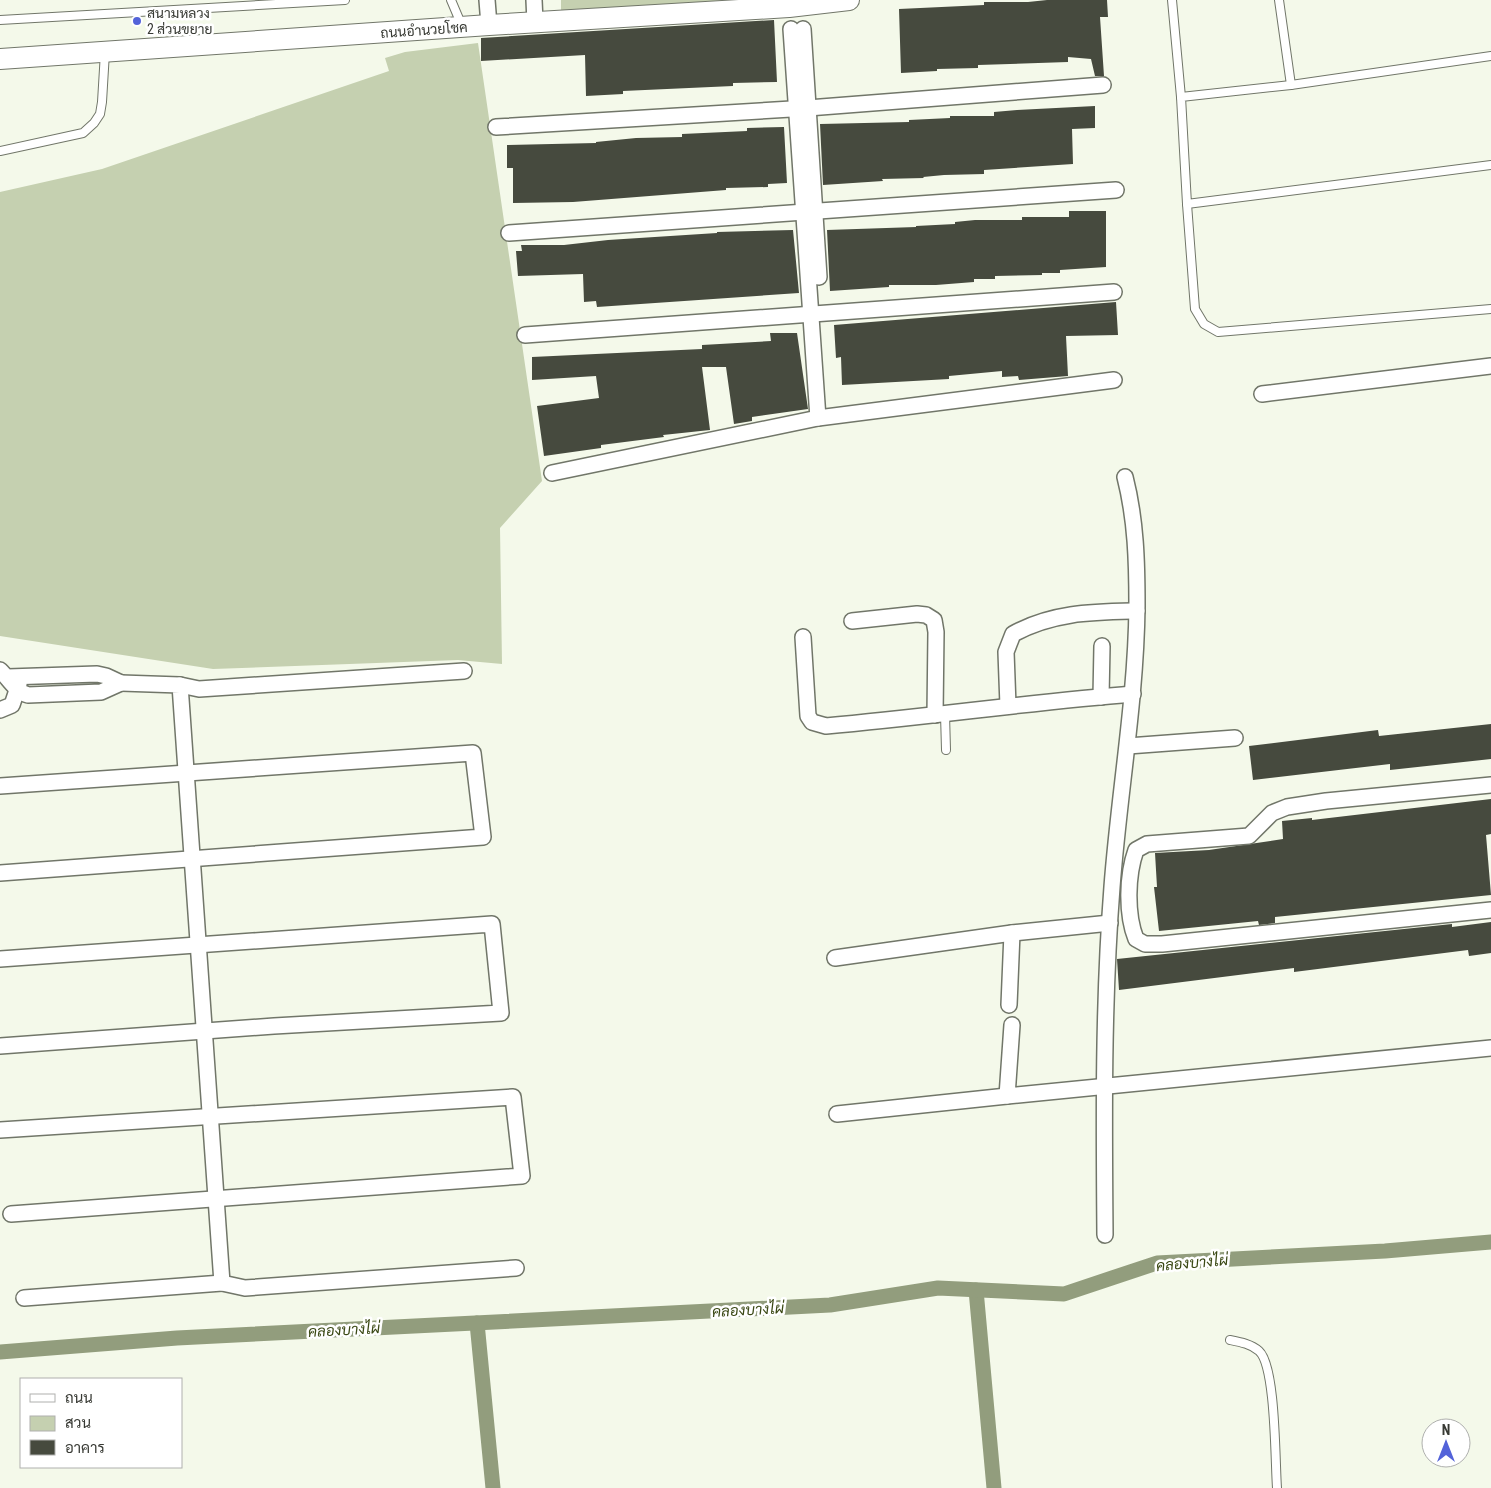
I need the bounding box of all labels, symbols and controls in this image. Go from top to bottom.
place label: สนามหลวง 2 ส่วนขยาย [147,5,212,37]
marker: สนามหลวง 2 ส่วนขยาย [131,15,143,27]
street label: ถนนอำนวยโชค [380,19,468,41]
water label: คลองบางไผ่ [1155,1250,1230,1275]
water label: คลองบางไผ่ [711,1298,786,1321]
water label: คลองบางไผ่ [307,1318,382,1341]
legend [20,1378,182,1468]
text: ถนน [65,1389,93,1407]
text: สวน [65,1414,91,1432]
north arrow [1421,1418,1471,1468]
text: N [1442,1422,1450,1438]
text: อาคาร [65,1439,105,1457]

